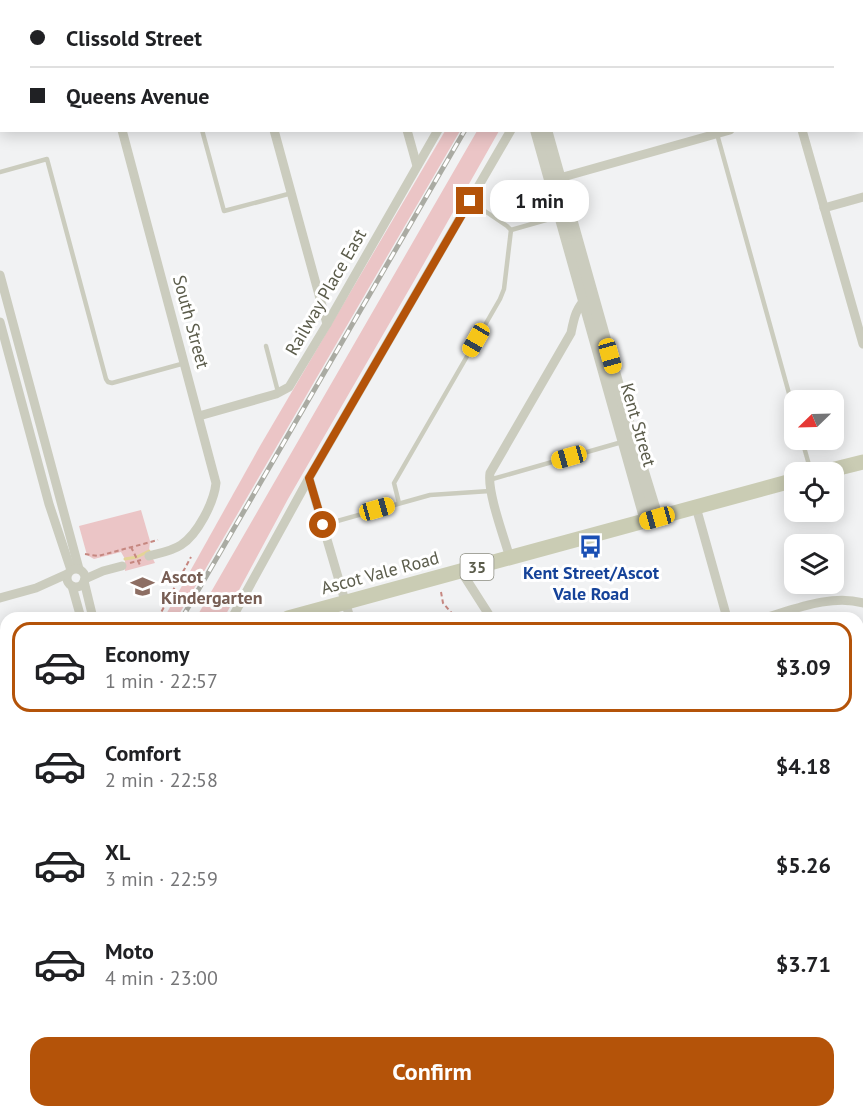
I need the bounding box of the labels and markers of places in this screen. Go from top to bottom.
bus stop icon: Kent Street/Ascot Vale Road [578,534,604,560]
place label: Kent Street/Ascot Vale Road [523,561,660,605]
place label: Ascot Kindergarten [161,565,263,609]
school or university icon: Ascot Kindergarten [130,574,156,600]

